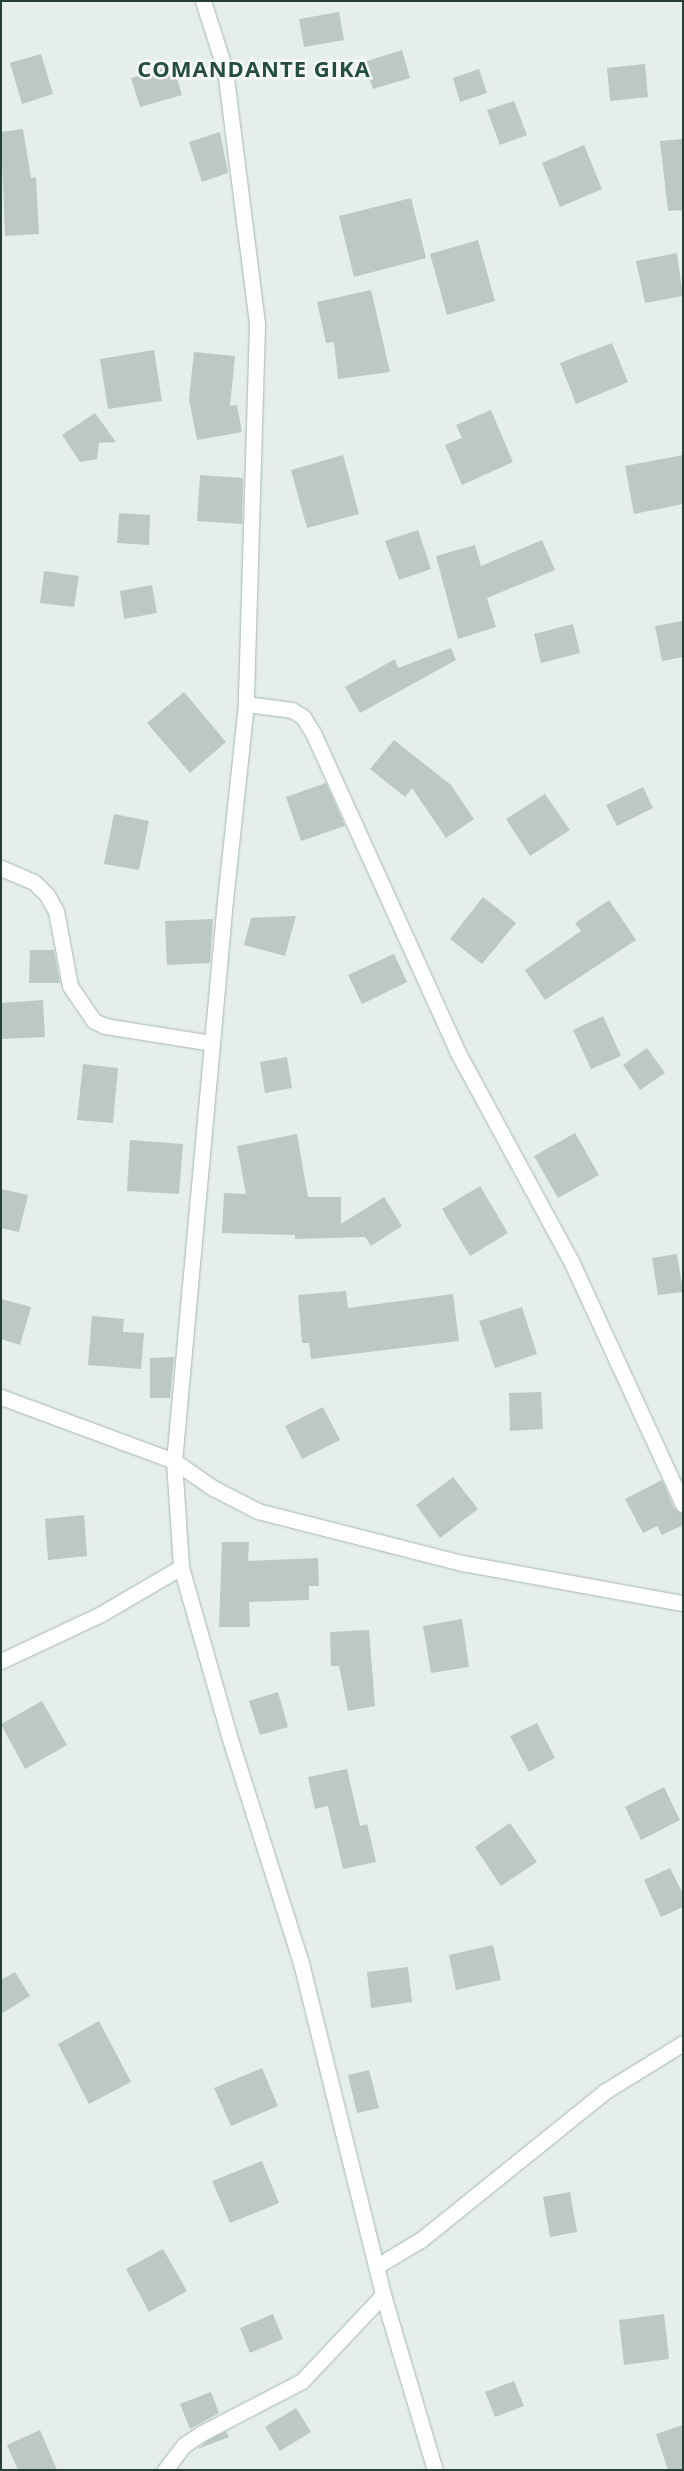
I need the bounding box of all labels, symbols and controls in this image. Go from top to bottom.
district label: COMANDANTE GIKA [135,56,373,82]

